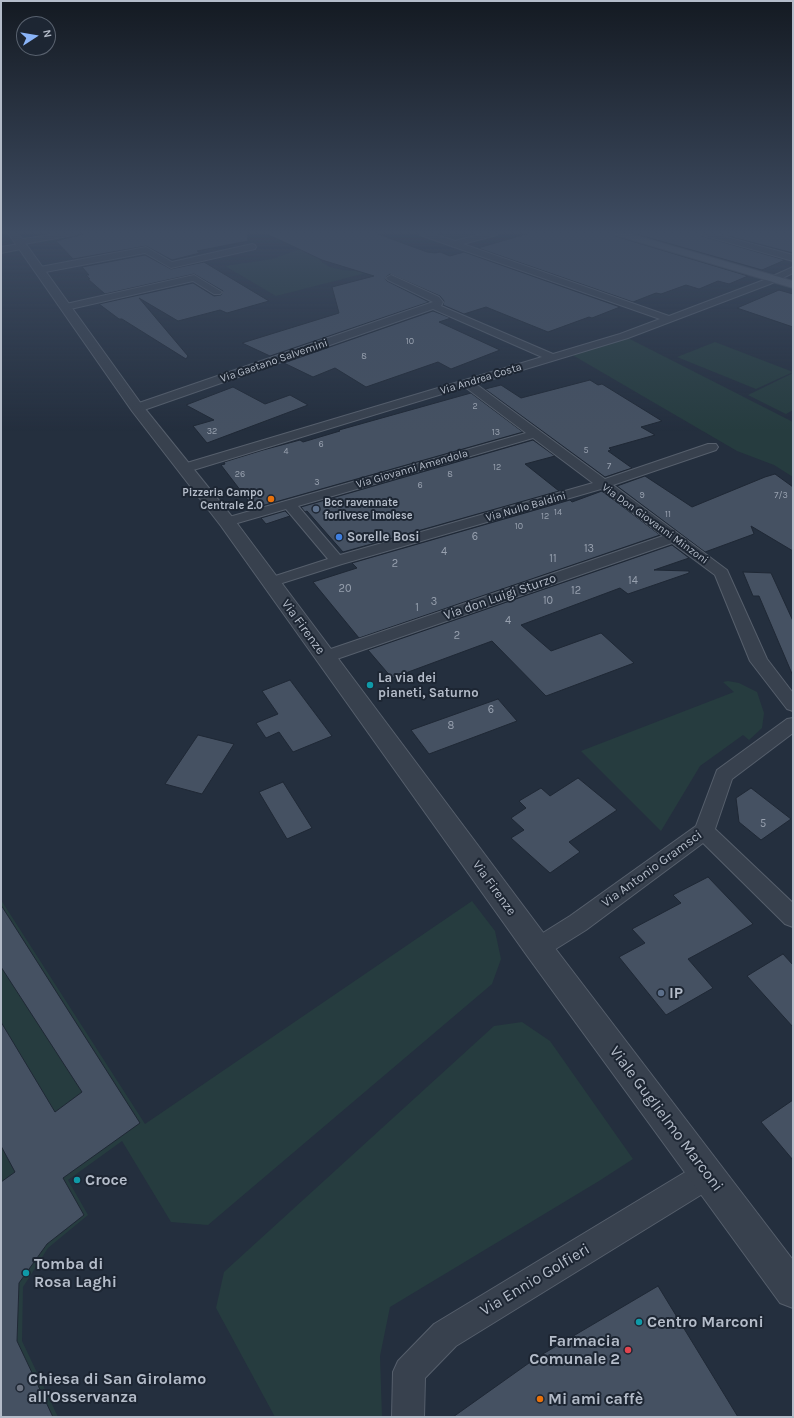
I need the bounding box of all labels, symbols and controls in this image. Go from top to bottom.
north arrow [16,16,56,56]
text: N [40,28,54,39]
street label: Via Gaetano Salvemini [219,336,329,386]
house number: 10 [406,336,414,346]
house number: 8 [361,351,367,361]
street label: Via Andrea Costa [439,360,523,398]
house number: 2 [472,401,478,411]
house number: 32 [207,426,217,436]
house number: 13 [492,427,500,437]
house number: 6 [318,439,324,449]
house number: 5 [583,445,589,455]
house number: 4 [283,446,289,456]
street label: Via Giovanni Amendola [355,447,469,491]
house number: 7 [607,461,611,471]
house number: 12 [493,462,501,472]
house number: 26 [235,469,245,479]
house number: 8 [447,469,453,479]
house number: 3 [314,477,320,487]
house number: 6 [417,480,423,490]
street label: Via Don Giovanni Minzoni [599,481,711,567]
place label: Pizzeria Campo Centrale 2.0 [182,486,263,512]
street label: Via Nullo Baldini [484,489,568,525]
house number: 9 [639,490,645,500]
house number: 7/3 [774,490,788,500]
marker: Pizzeria Campo Centrale 2.0 [266,494,276,504]
place label: Bcc ravennate forlivese imolese [324,496,413,522]
marker: Bcc ravennate forlivese imolese [311,504,321,514]
house number: 14 [554,507,562,517]
house number: 11 [665,509,671,519]
house number: 12 [541,511,549,521]
house number: 10 [515,521,523,531]
place label: Sorelle Bosi [347,529,420,545]
house number: 6 [472,530,478,544]
marker: Sorelle Bosi [334,532,344,542]
house number: 13 [584,542,594,556]
house number: 4 [441,545,447,559]
house number: 11 [549,552,557,566]
house number: 2 [392,557,398,571]
street label: Via don Luigi Sturzo [442,570,558,624]
house number: 14 [628,574,638,588]
house number: 20 [339,582,351,596]
house number: 12 [571,584,581,598]
house number: 10 [543,594,553,608]
house number: 3 [431,595,437,609]
street label: Via Firenze [278,596,328,658]
house number: 1 [415,601,419,615]
house number: 4 [505,614,511,628]
house number: 2 [454,629,460,643]
place label: La via dei pianeti, Saturno [378,670,478,701]
marker: La via dei pianeti, Saturno [365,680,375,690]
house number: 6 [488,703,494,717]
house number: 8 [448,719,454,733]
house number: 5 [760,817,766,831]
street label: Via Antonio Gramsci [599,827,705,911]
street label: Via Firenze [469,857,519,919]
place label: IP [669,983,683,1003]
marker: IP [656,988,666,998]
street label: Viale Guglielmo Marconi [605,1042,727,1196]
place label: Croce [85,1170,127,1190]
marker: Croce [72,1175,82,1185]
street label: Via Ennio Golfieri [477,1240,593,1320]
place label: Tomba di Rosa Laghi [34,1254,117,1292]
marker: Tomba di Rosa Laghi [21,1268,31,1278]
place label: Centro Marconi [647,1312,764,1332]
marker: Centro Marconi [634,1317,644,1327]
place label: Farmacia Comunale 2 [529,1331,620,1369]
marker: Farmacia Comunale 2 [623,1345,633,1355]
place label: Chiesa di San Girolamo all'Osservanza [28,1369,206,1407]
marker: Chiesa di San Girolamo all'Osservanza [15,1383,25,1393]
place label: Mi ami caffè [548,1389,643,1409]
marker: Mi ami caffè [535,1394,545,1404]

